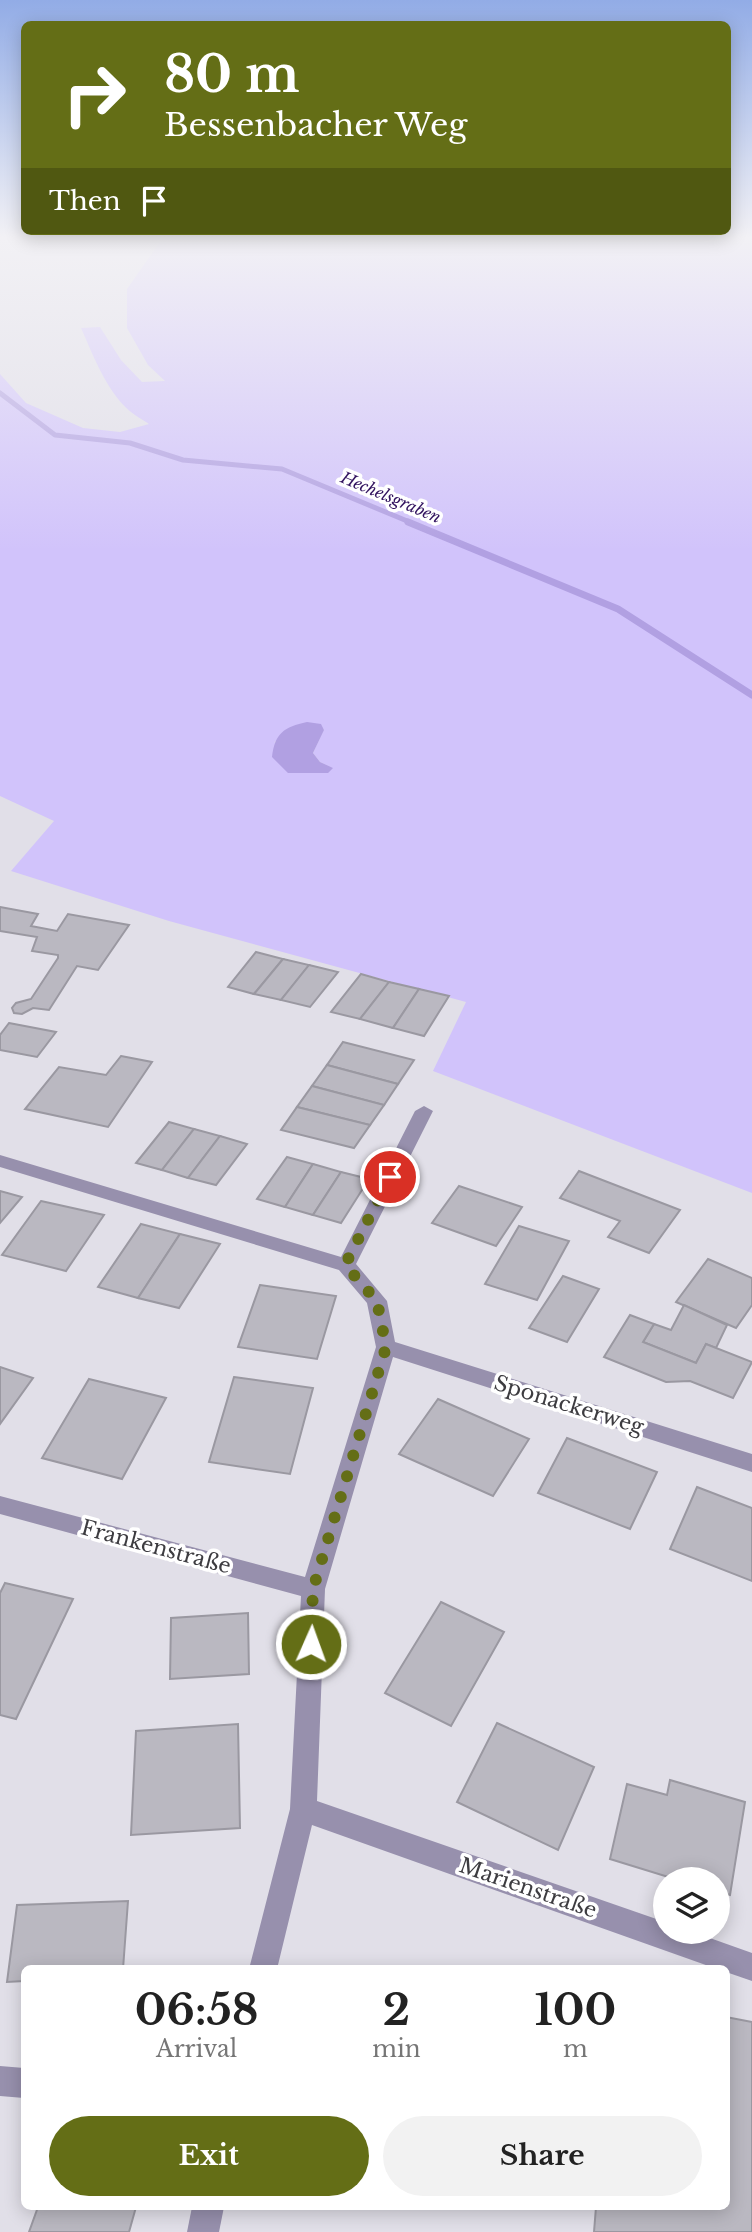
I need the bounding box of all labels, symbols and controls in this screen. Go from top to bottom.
text: 80 m [164,44,299,105]
icon: right [49,49,140,140]
text: Bessenbacher Weg [164,105,468,145]
icon: arrive [135,182,173,220]
text: Then [49,185,121,217]
water label: Hechelsgraben [337,467,444,527]
pin [360,1147,420,1207]
icon: arrive [371,1158,409,1196]
street label: Sponackerweg [491,1370,647,1440]
street label: Frankenstraße [78,1514,234,1580]
position arrow [274,1607,348,1681]
street label: Marienstraße [456,1852,600,1924]
map controls [653,1867,730,1944]
button: layers [653,1867,730,1944]
text: 06:58 [135,1984,258,2036]
text: 2 [383,1984,410,2036]
text: 100 [534,1984,616,2036]
text: Arrival [156,2035,237,2063]
text: min [372,2035,421,2063]
text: m [563,2035,588,2063]
button: Exit [49,2116,369,2196]
button: Share [383,2116,702,2196]

